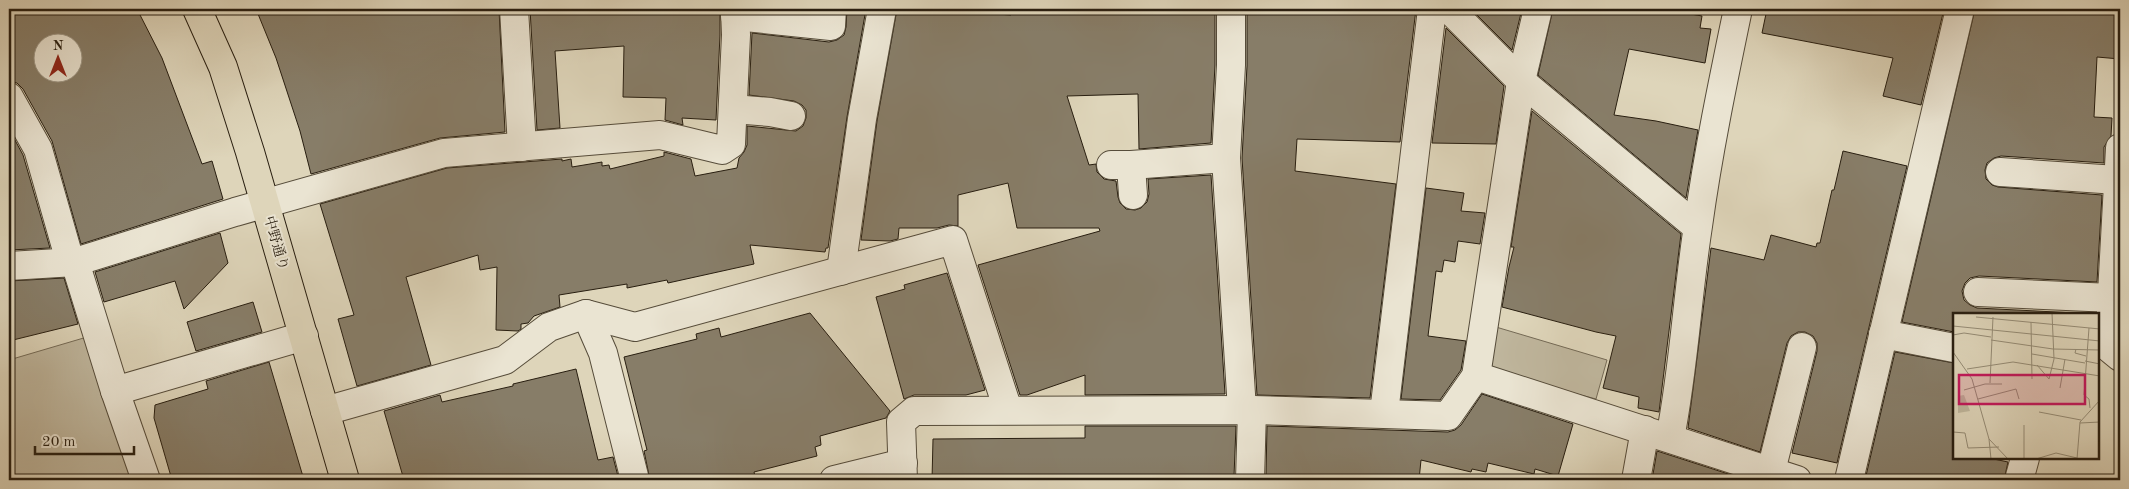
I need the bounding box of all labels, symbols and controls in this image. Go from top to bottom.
north arrow [32,32,82,82]
text: N [53,39,64,53]
street label: 中野通り [262,214,291,272]
inset map [1953,313,2099,459]
scale bar [35,424,134,456]
text: 20 m [42,435,76,450]

